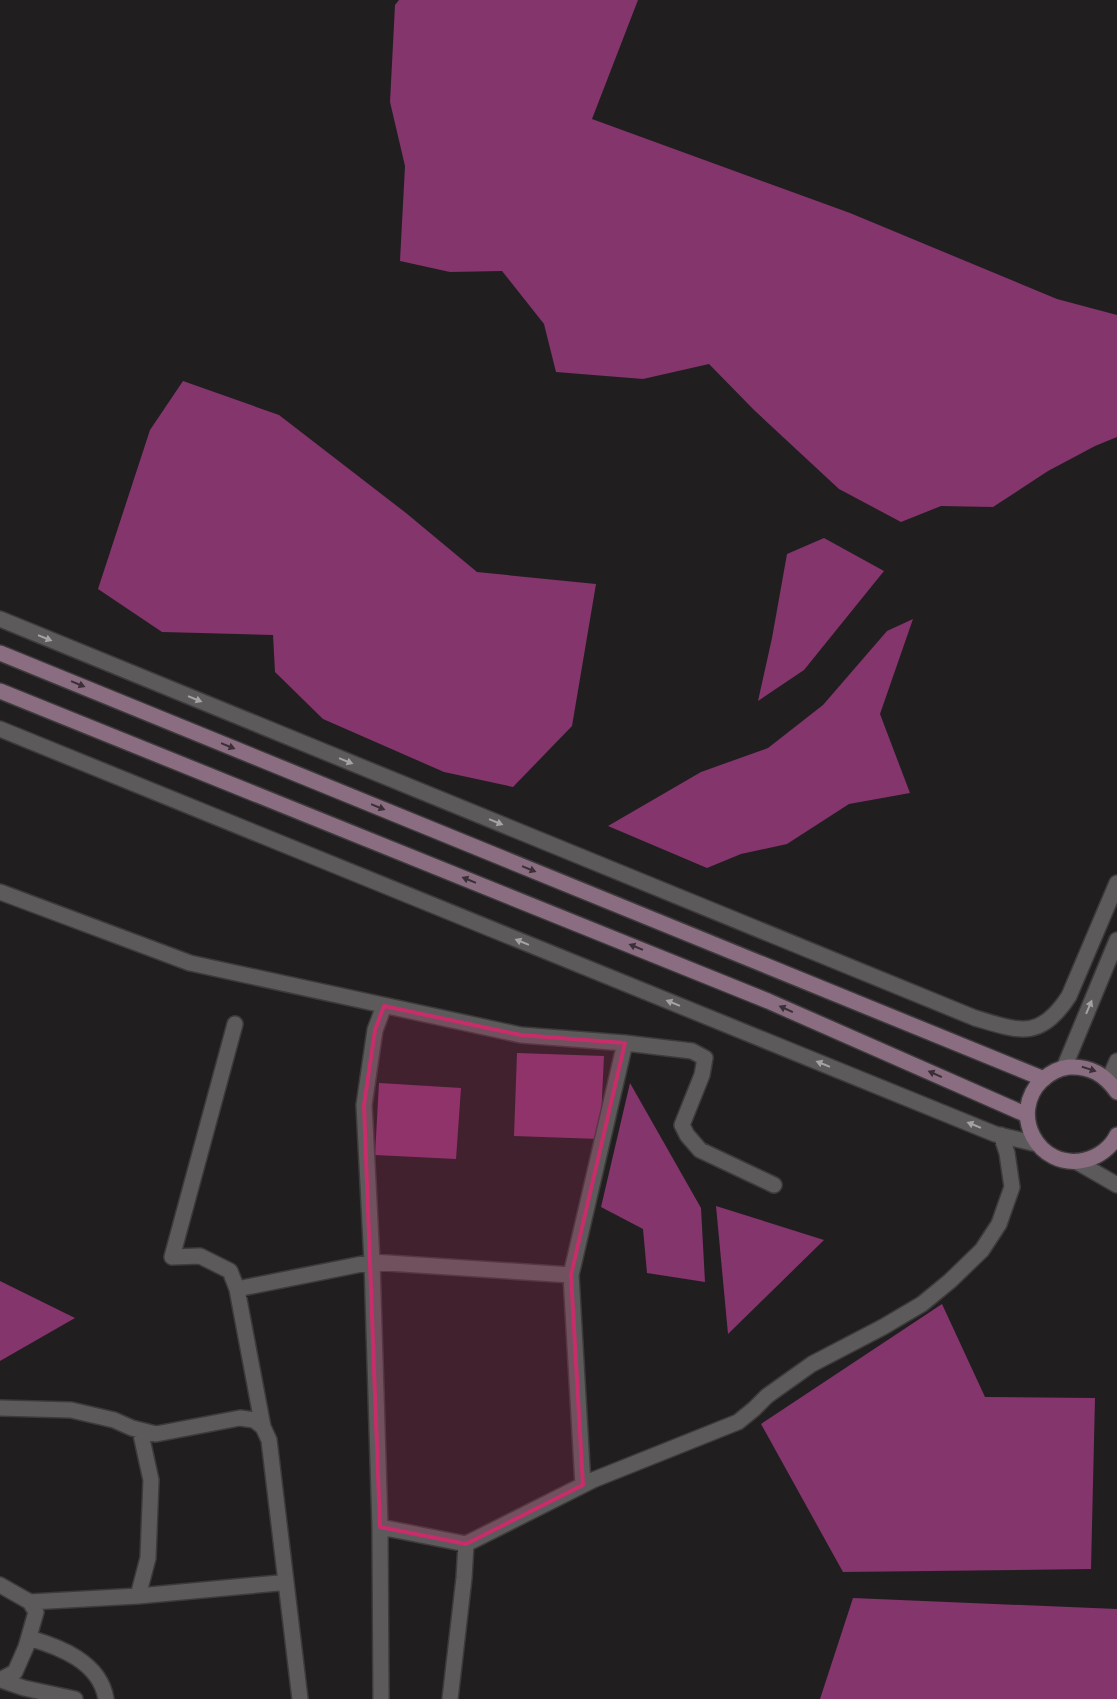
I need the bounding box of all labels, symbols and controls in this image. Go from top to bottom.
one-way arrow [38,634,52,642]
one-way arrow [70,681,85,689]
one-way arrow [188,696,202,704]
one-way arrow [221,742,236,750]
one-way arrow [339,757,354,765]
one-way arrow [371,804,385,812]
one-way arrow [489,819,503,827]
one-way arrow [522,865,537,873]
one-way arrow [461,876,476,884]
one-way arrow [515,937,529,945]
one-way arrow [629,943,643,951]
one-way arrow [666,998,680,1006]
one-way arrow [1086,1000,1094,1014]
one-way arrow [779,1004,793,1012]
one-way arrow [815,1060,830,1068]
one-way arrow [1082,1066,1097,1074]
one-way arrow [928,1070,942,1078]
one-way arrow [966,1121,981,1129]

